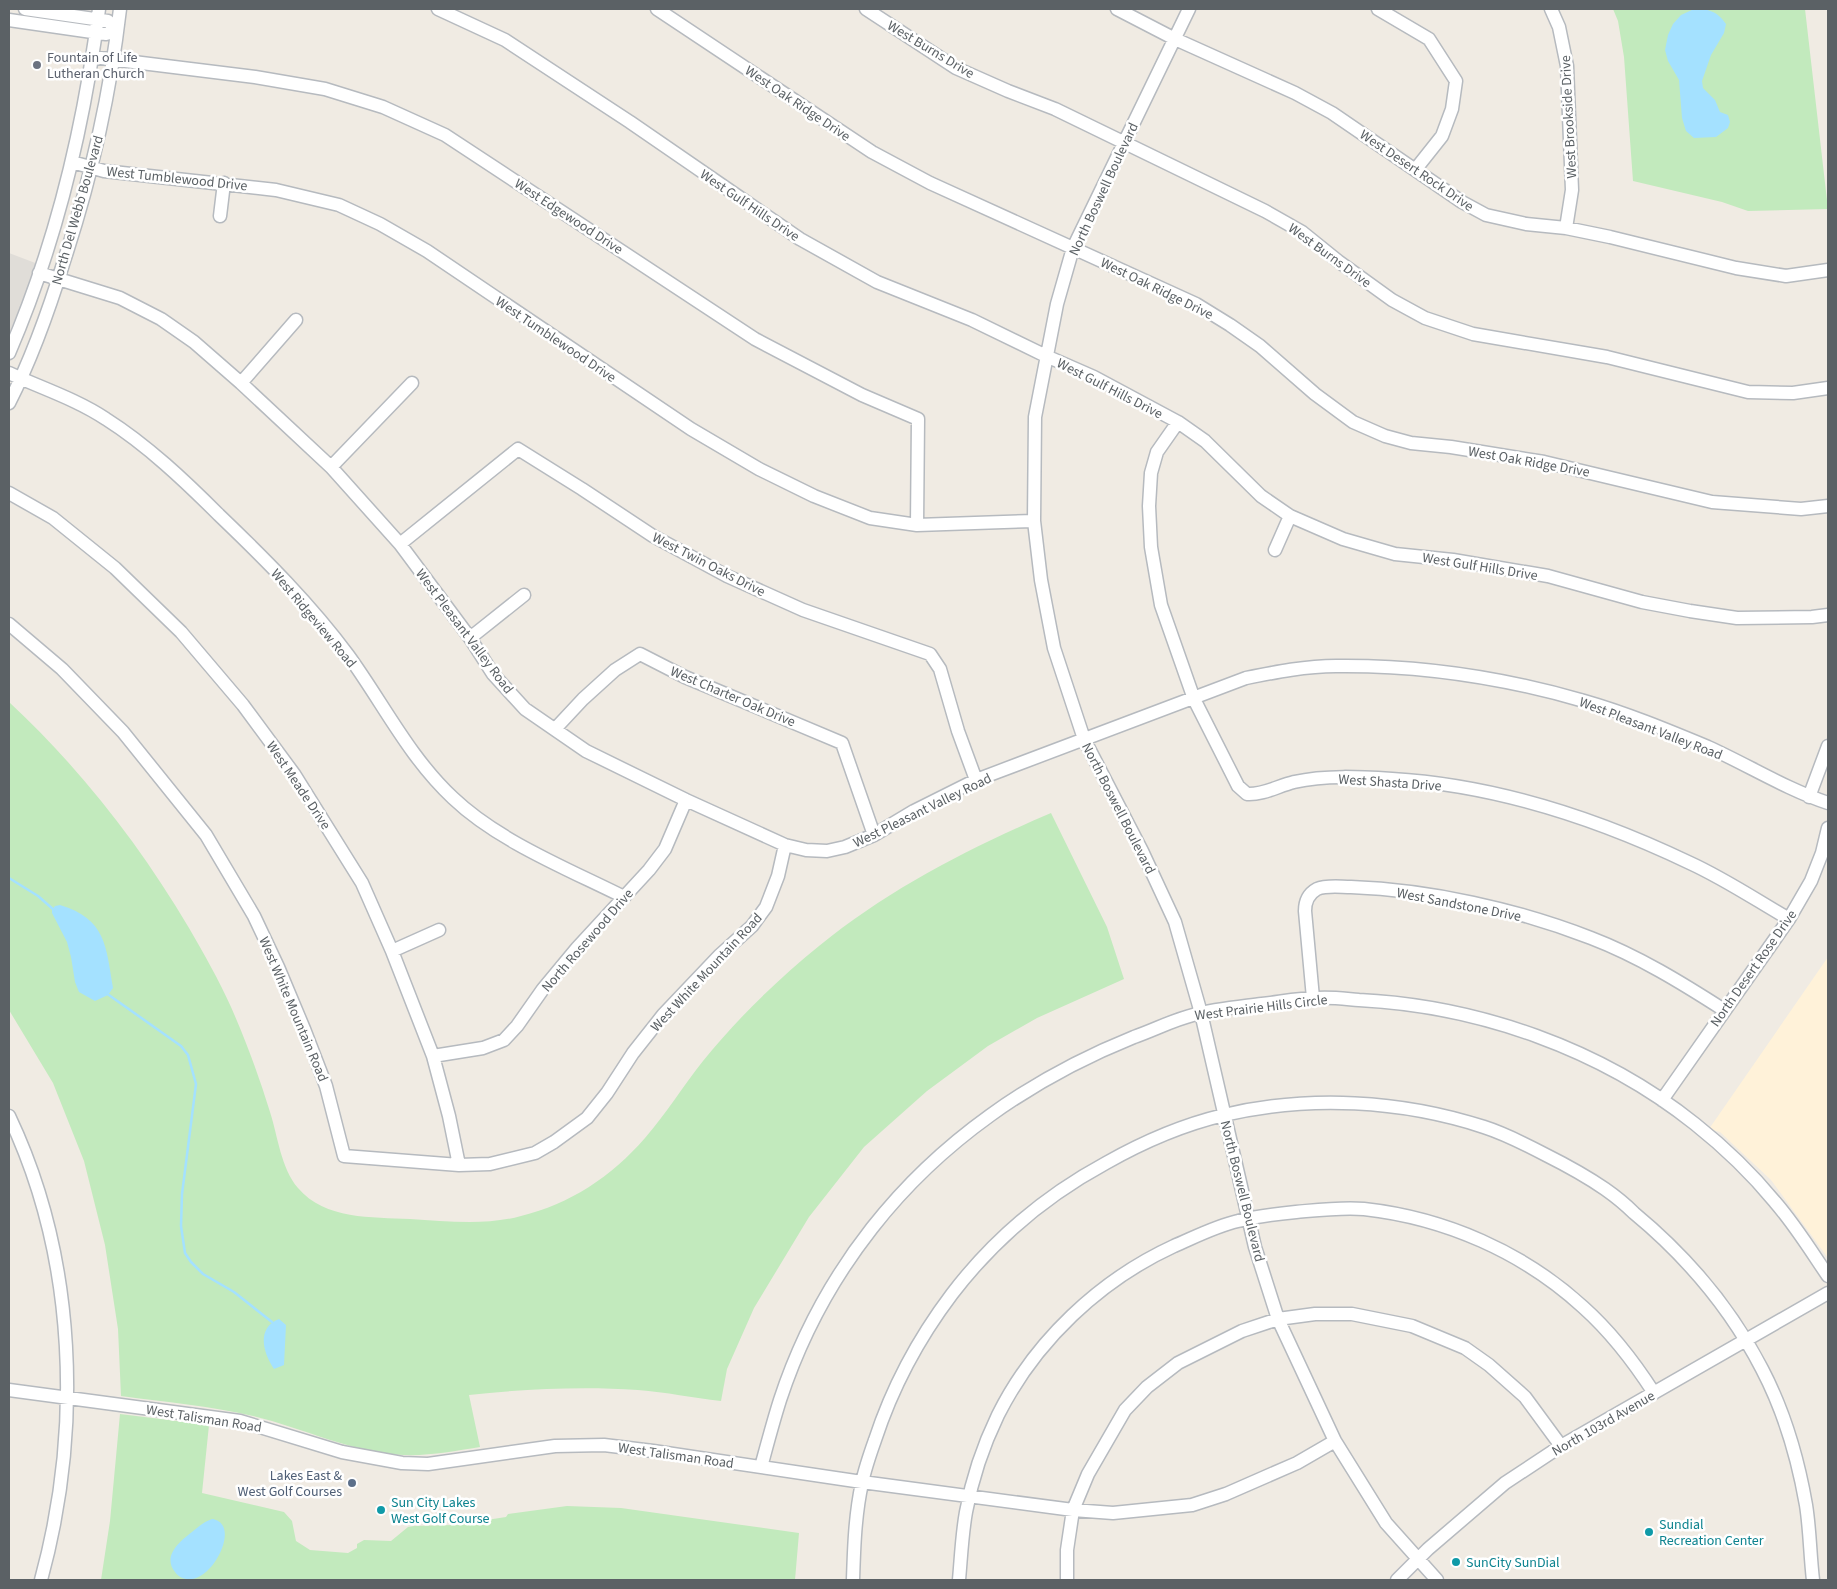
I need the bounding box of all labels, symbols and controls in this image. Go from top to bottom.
street label: West Burns Drive [883,16,978,84]
place label: Fountain of Life Lutheran Church [47,48,145,84]
street label: West Brookside Drive [1556,55,1582,179]
marker: Fountain of Life Lutheran Church [31,59,43,71]
street label: West Oak Ridge Drive [741,61,854,147]
street label: North Boswell Boulevard [1064,119,1144,259]
street label: West Desert Rock Drive [1355,125,1477,217]
street label: North Del Webb Boulevard [47,133,109,287]
street label: West Tumblewood Drive [105,162,248,196]
street label: West Gulf Hills Drive [696,165,803,247]
street label: West Edgewood Drive [510,174,627,260]
street label: West Burns Drive [1284,219,1375,293]
street label: West Oak Ridge Drive [1097,253,1216,325]
street label: West Tumblewood Drive [491,292,620,388]
street label: West Gulf Hills Drive [1053,354,1166,424]
street label: West Oak Ridge Drive [1466,441,1591,483]
street label: West Twin Oaks Drive [649,528,769,602]
street label: West Gulf Hills Drive [1421,548,1539,586]
street label: West Ridgeview Road [266,565,361,673]
street label: West Pleasant Valley Road [410,565,518,698]
street label: West Charter Oak Drive [667,662,798,732]
street label: West Pleasant Valley Road [1576,692,1725,766]
street label: West Meade Drive [261,737,335,834]
street label: North Boswell Boulevard [1076,739,1160,878]
street label: West Pleasant Valley Road [850,769,995,853]
street label: West Shasta Drive [1338,769,1442,797]
street label: West Sandstone Drive [1395,883,1523,927]
street label: North Rosewood Drive [537,885,638,997]
street label: North Desert Rose Drive [1706,906,1802,1031]
street label: West White Mountain Road [646,909,767,1037]
street label: West White Mountain Road [253,934,333,1085]
street label: West Prairie Hills Circle [1194,990,1329,1026]
street label: North Boswell Boulevard [1215,1118,1269,1264]
street label: North 103rd Avenue [1548,1386,1659,1462]
street label: West Talisman Road [145,1400,263,1438]
street label: West Talisman Road [617,1438,735,1474]
place label: Lakes East & West Golf Courses [238,1466,342,1502]
marker: Lakes East & West Golf Courses [346,1477,358,1489]
place label: Sun City Lakes West Golf Course [391,1493,490,1529]
marker: Sun City Lakes West Golf Course [375,1504,387,1516]
place label: Sundial Recreation Center [1659,1515,1764,1551]
marker: Sundial Recreation Center [1643,1526,1655,1538]
place label: SunCity SunDial [1466,1553,1560,1573]
marker: SunCity SunDial [1450,1556,1462,1568]

